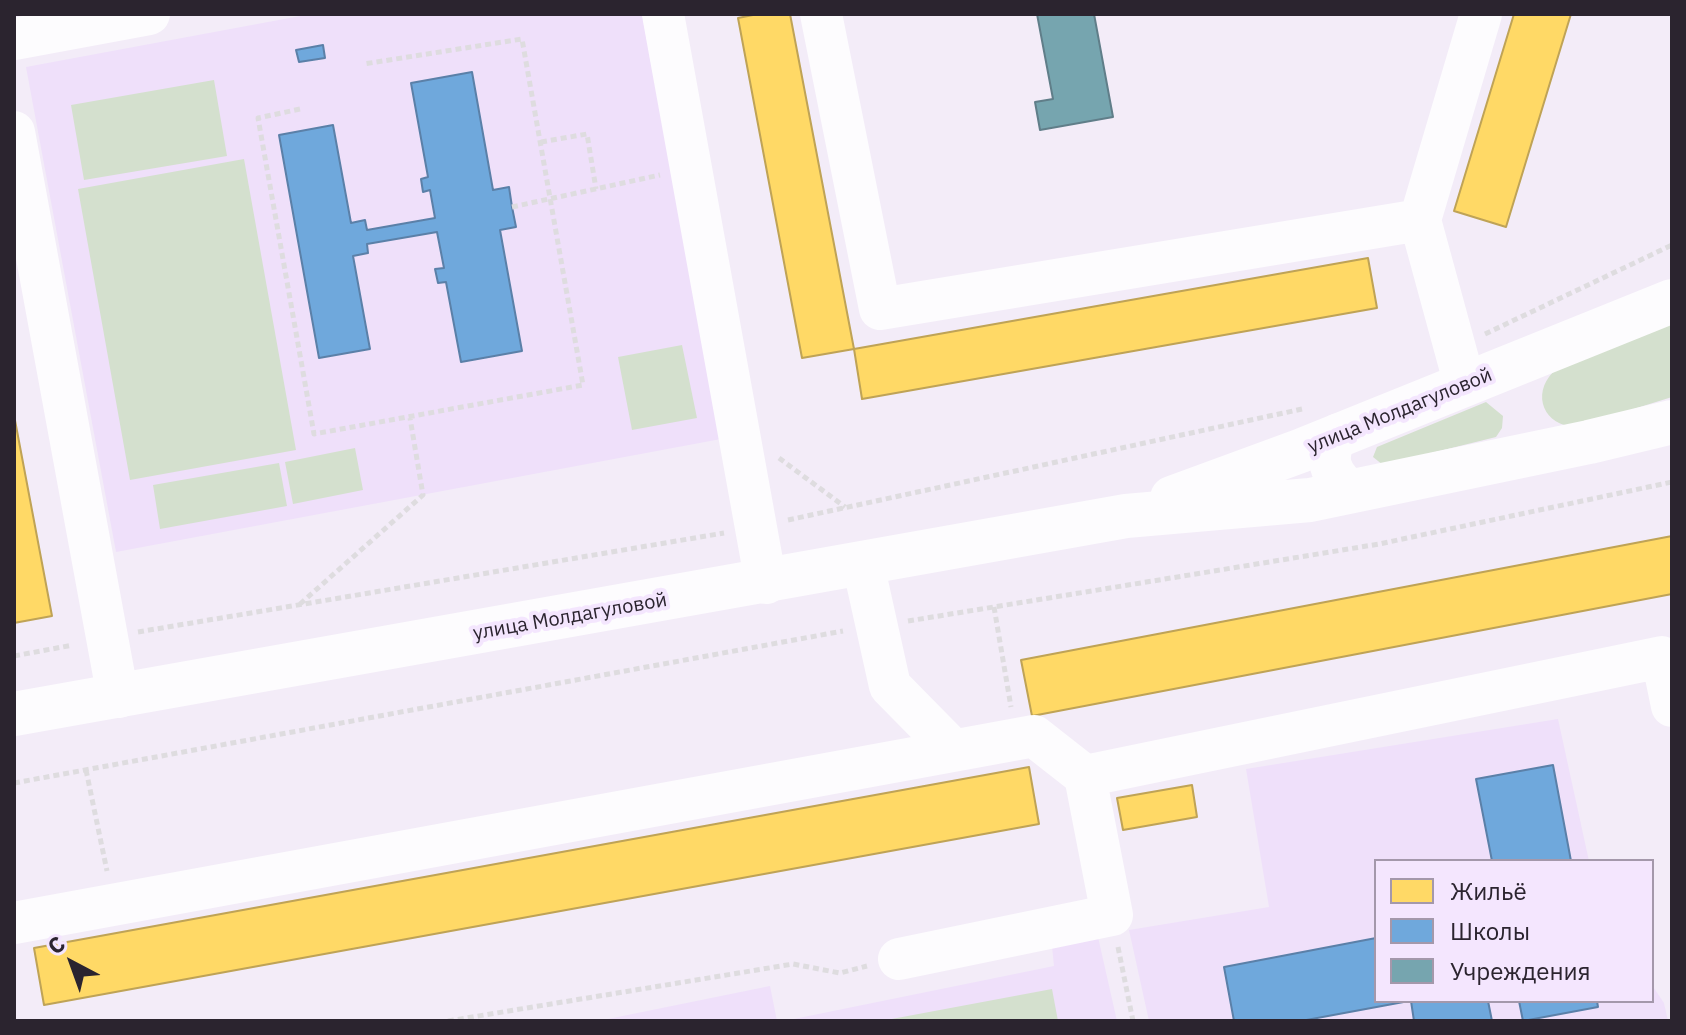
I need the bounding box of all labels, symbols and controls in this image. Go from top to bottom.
street label: улица Молдагуловой [1304,363,1496,459]
street label: улица Молдагуловой [471,588,669,646]
legend [1374,859,1654,1003]
text: Жильё [1450,875,1527,907]
text: Школы [1450,915,1530,947]
north arrow [32,923,112,1003]
text: С [41,929,71,960]
text: Учреждения [1450,955,1591,987]

